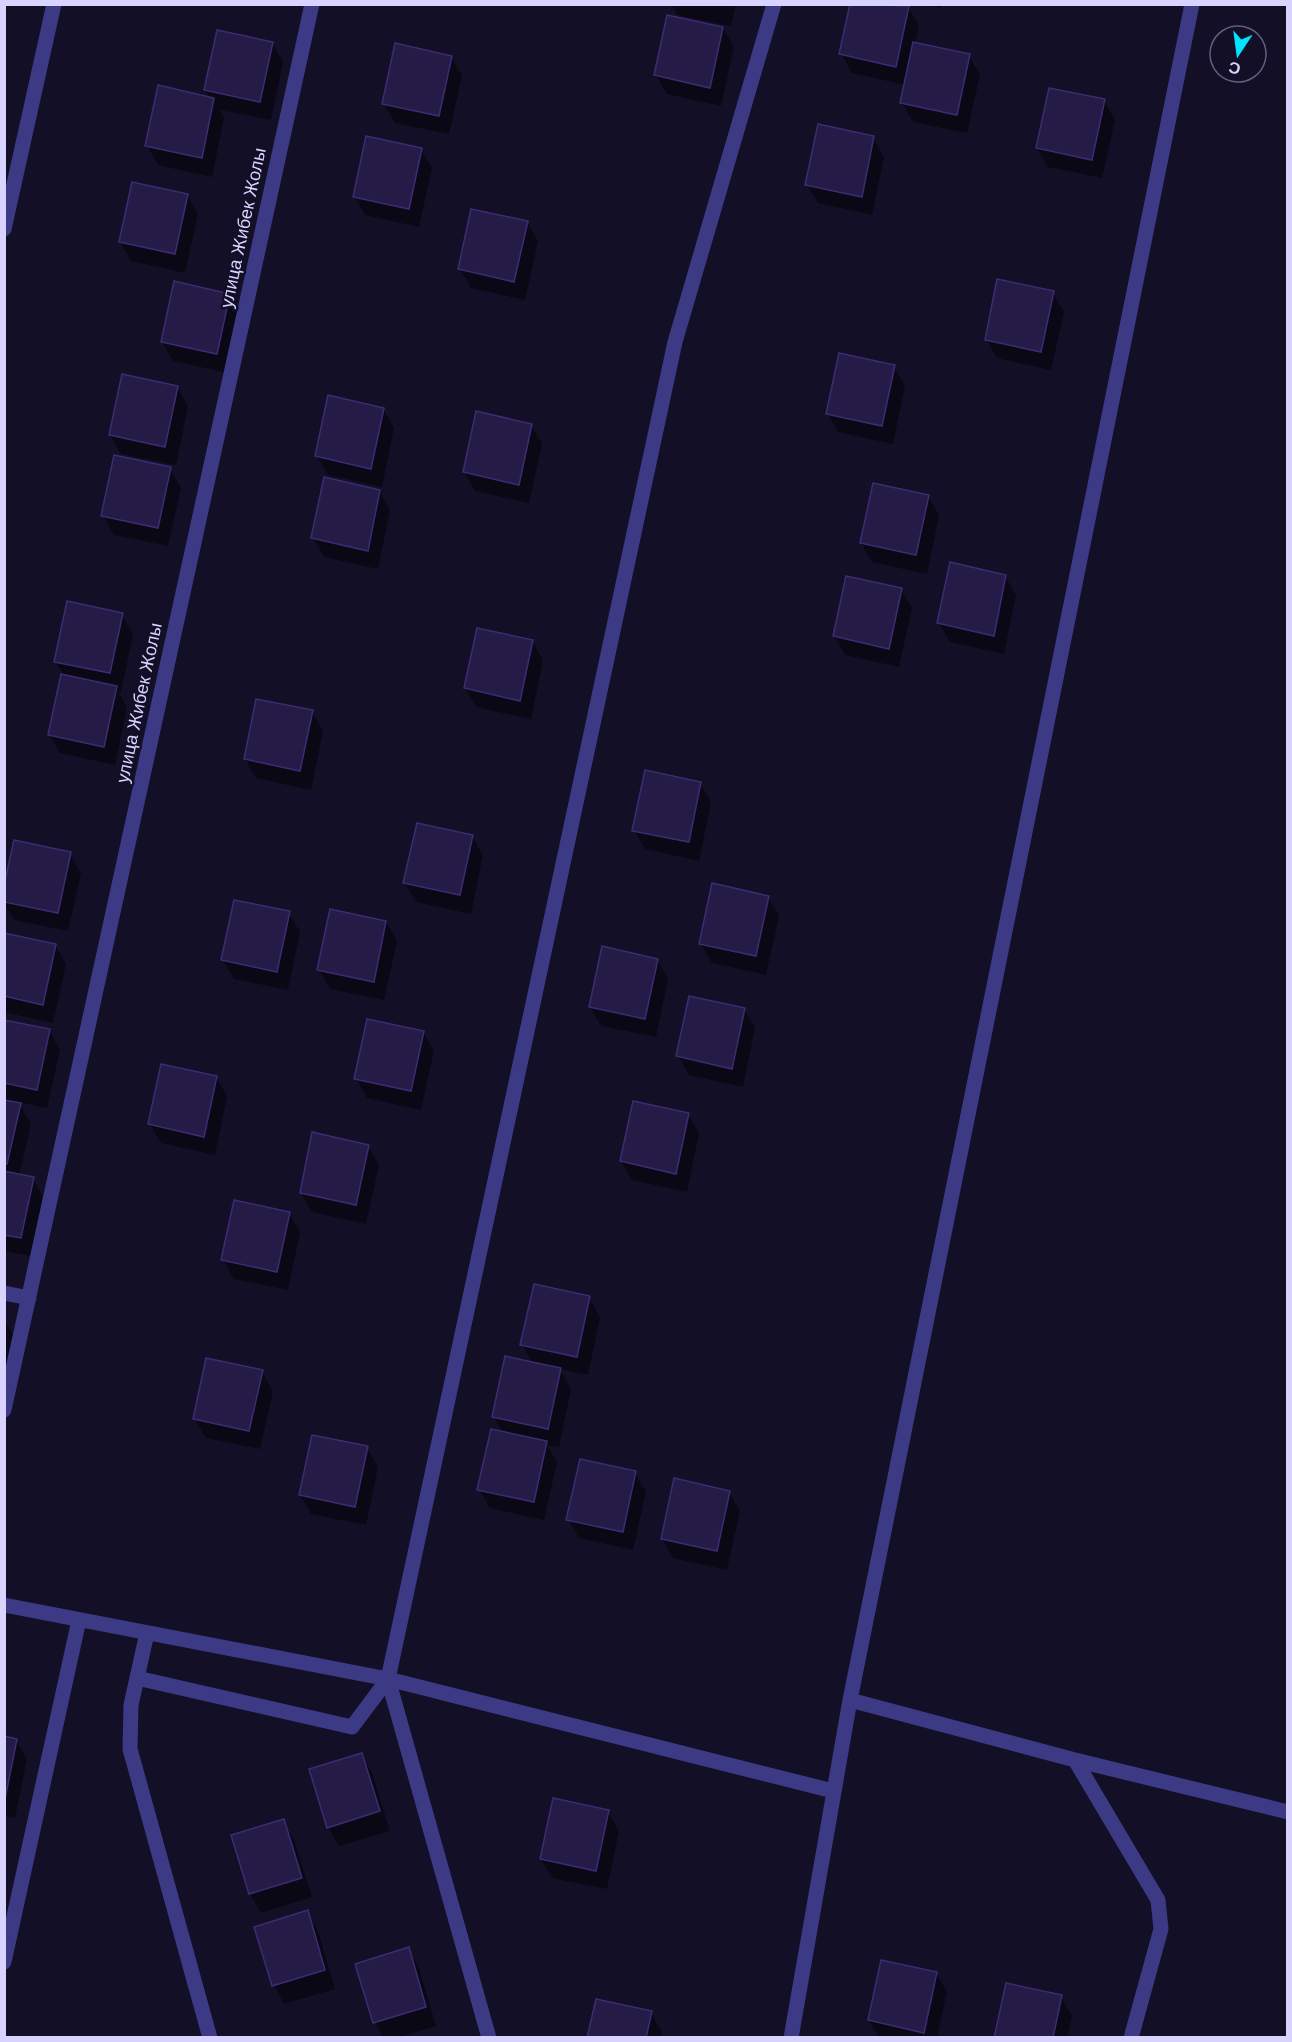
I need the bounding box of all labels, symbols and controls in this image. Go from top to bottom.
north arrow [1208,24,1268,84]
text: С [1226,56,1243,80]
street label: улица Жибек Жолы [214,146,272,310]
street label: улица Жибек Жолы [110,621,168,785]

